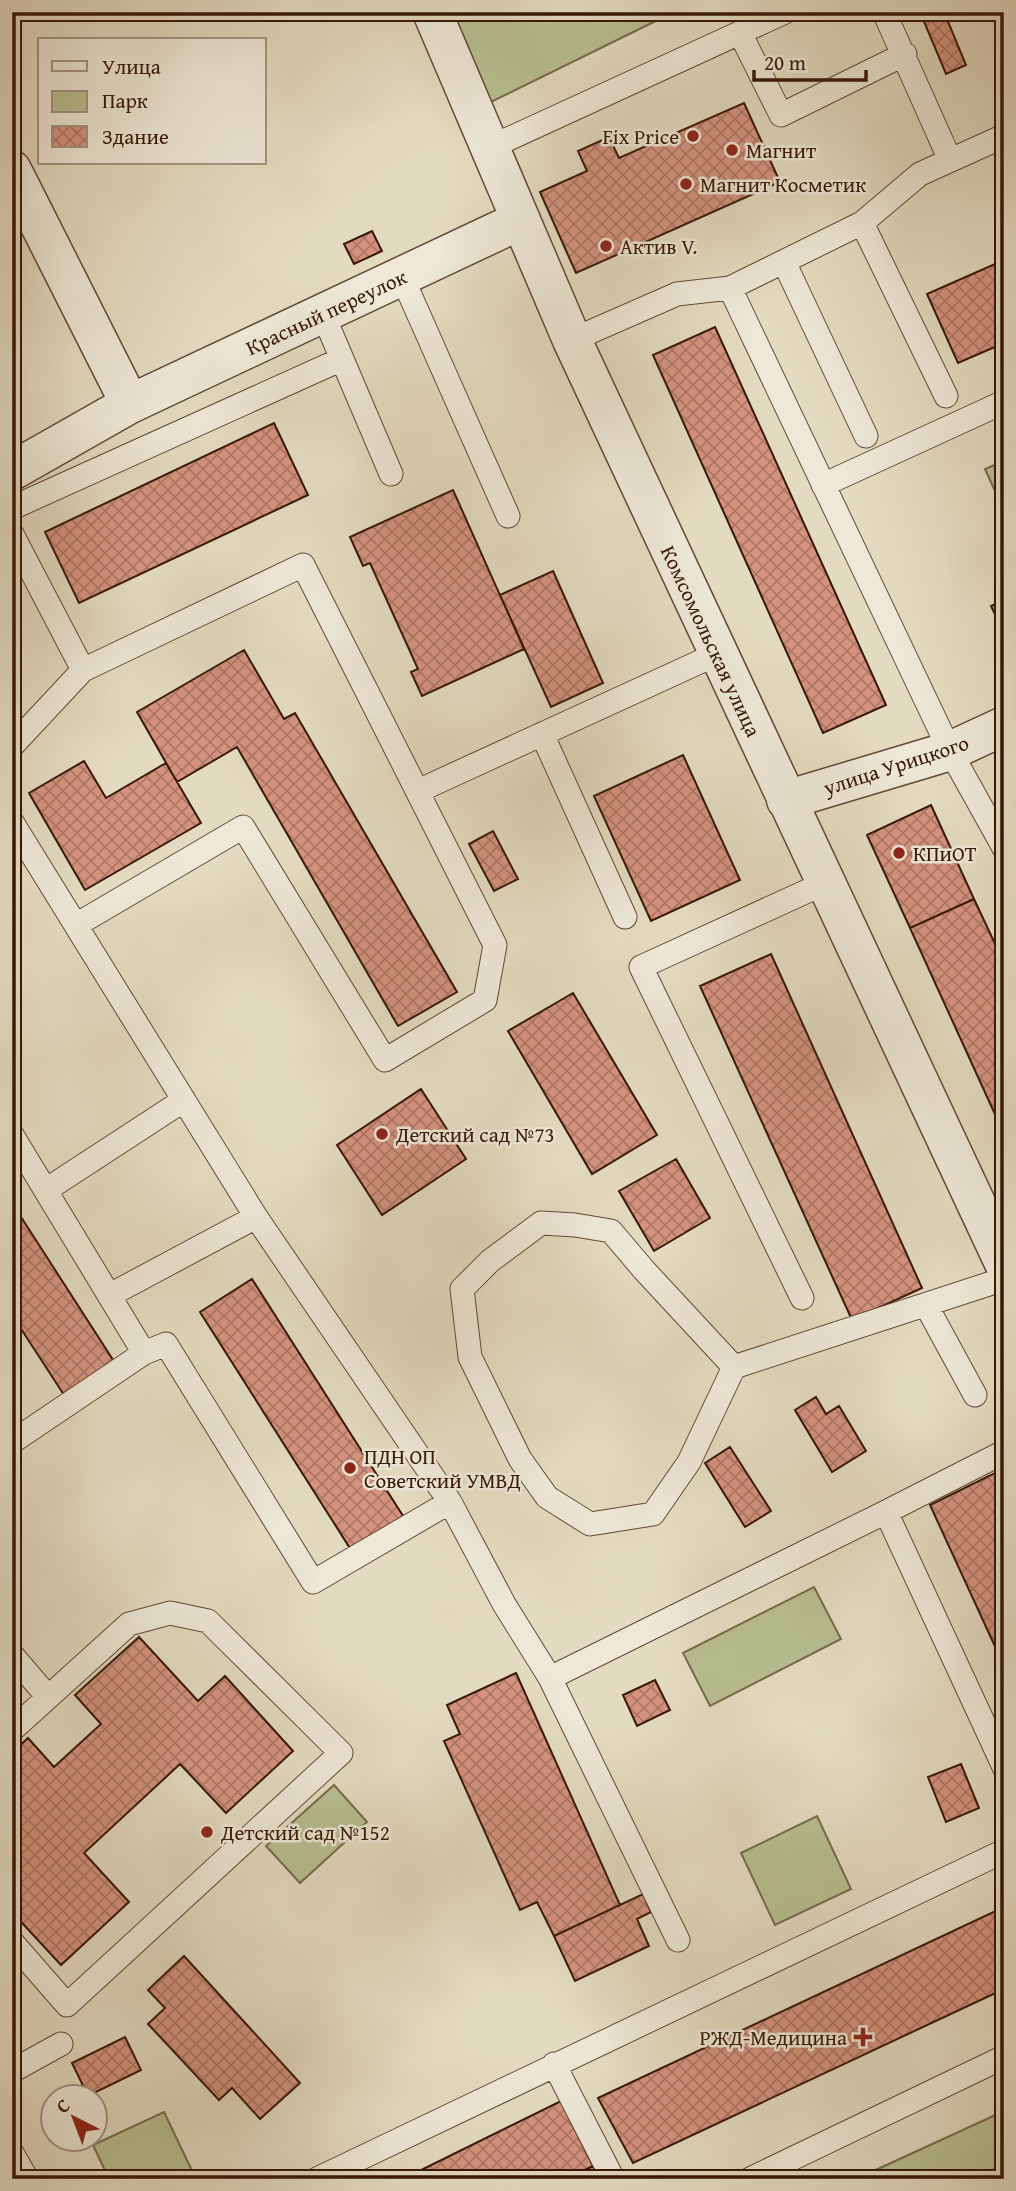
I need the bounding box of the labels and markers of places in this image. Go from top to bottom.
place label: Fix Price [603,121,679,152]
marker: Fix Price [685,128,701,144]
place label: Магнит [746,135,816,166]
marker: Магнит [724,142,740,158]
place label: Магнит Косметик [700,169,866,200]
marker: Магнит Косметик [678,176,694,192]
place label: Актив V. [620,231,697,262]
marker: Актив V. [598,238,614,254]
place label: КПиОТ [913,838,977,869]
marker: КПиОТ [891,845,907,861]
place label: Детский сад №73 [395,1119,555,1150]
marker: Детский сад №73 [374,1126,390,1142]
place label: ПДН ОП Советский УМВД [364,1441,521,1496]
marker: ПДН ОП Советский УМВД [342,1460,358,1476]
place label: Детский сад №152 [220,1817,390,1848]
marker: Детский сад №152 [199,1824,215,1840]
place label: РЖД-Медицина [700,2022,847,2053]
marker: РЖД-Медицина [853,2027,873,2047]

